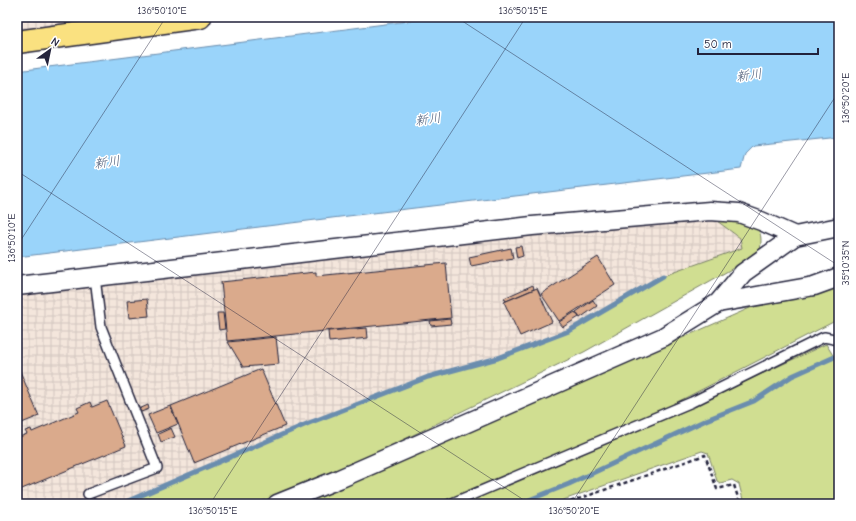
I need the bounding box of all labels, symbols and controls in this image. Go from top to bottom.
text: 136°50'10"E [137,5,187,17]
text: 136°50'15"E [499,5,547,17]
north arrow [30,30,70,70]
scale bar [698,30,818,56]
text: N [49,35,62,49]
text: 50 m [704,37,732,51]
water label: 新川 [735,66,763,84]
text: 136°50'20"E [840,73,852,123]
water label: 新川 [414,110,442,128]
water label: 新川 [93,153,121,171]
text: 136°50'10"E [6,213,18,263]
text: 35°10'35"N [840,241,852,285]
text: 136°50'15"E [189,505,237,517]
text: 136°50'20"E [549,505,599,517]

